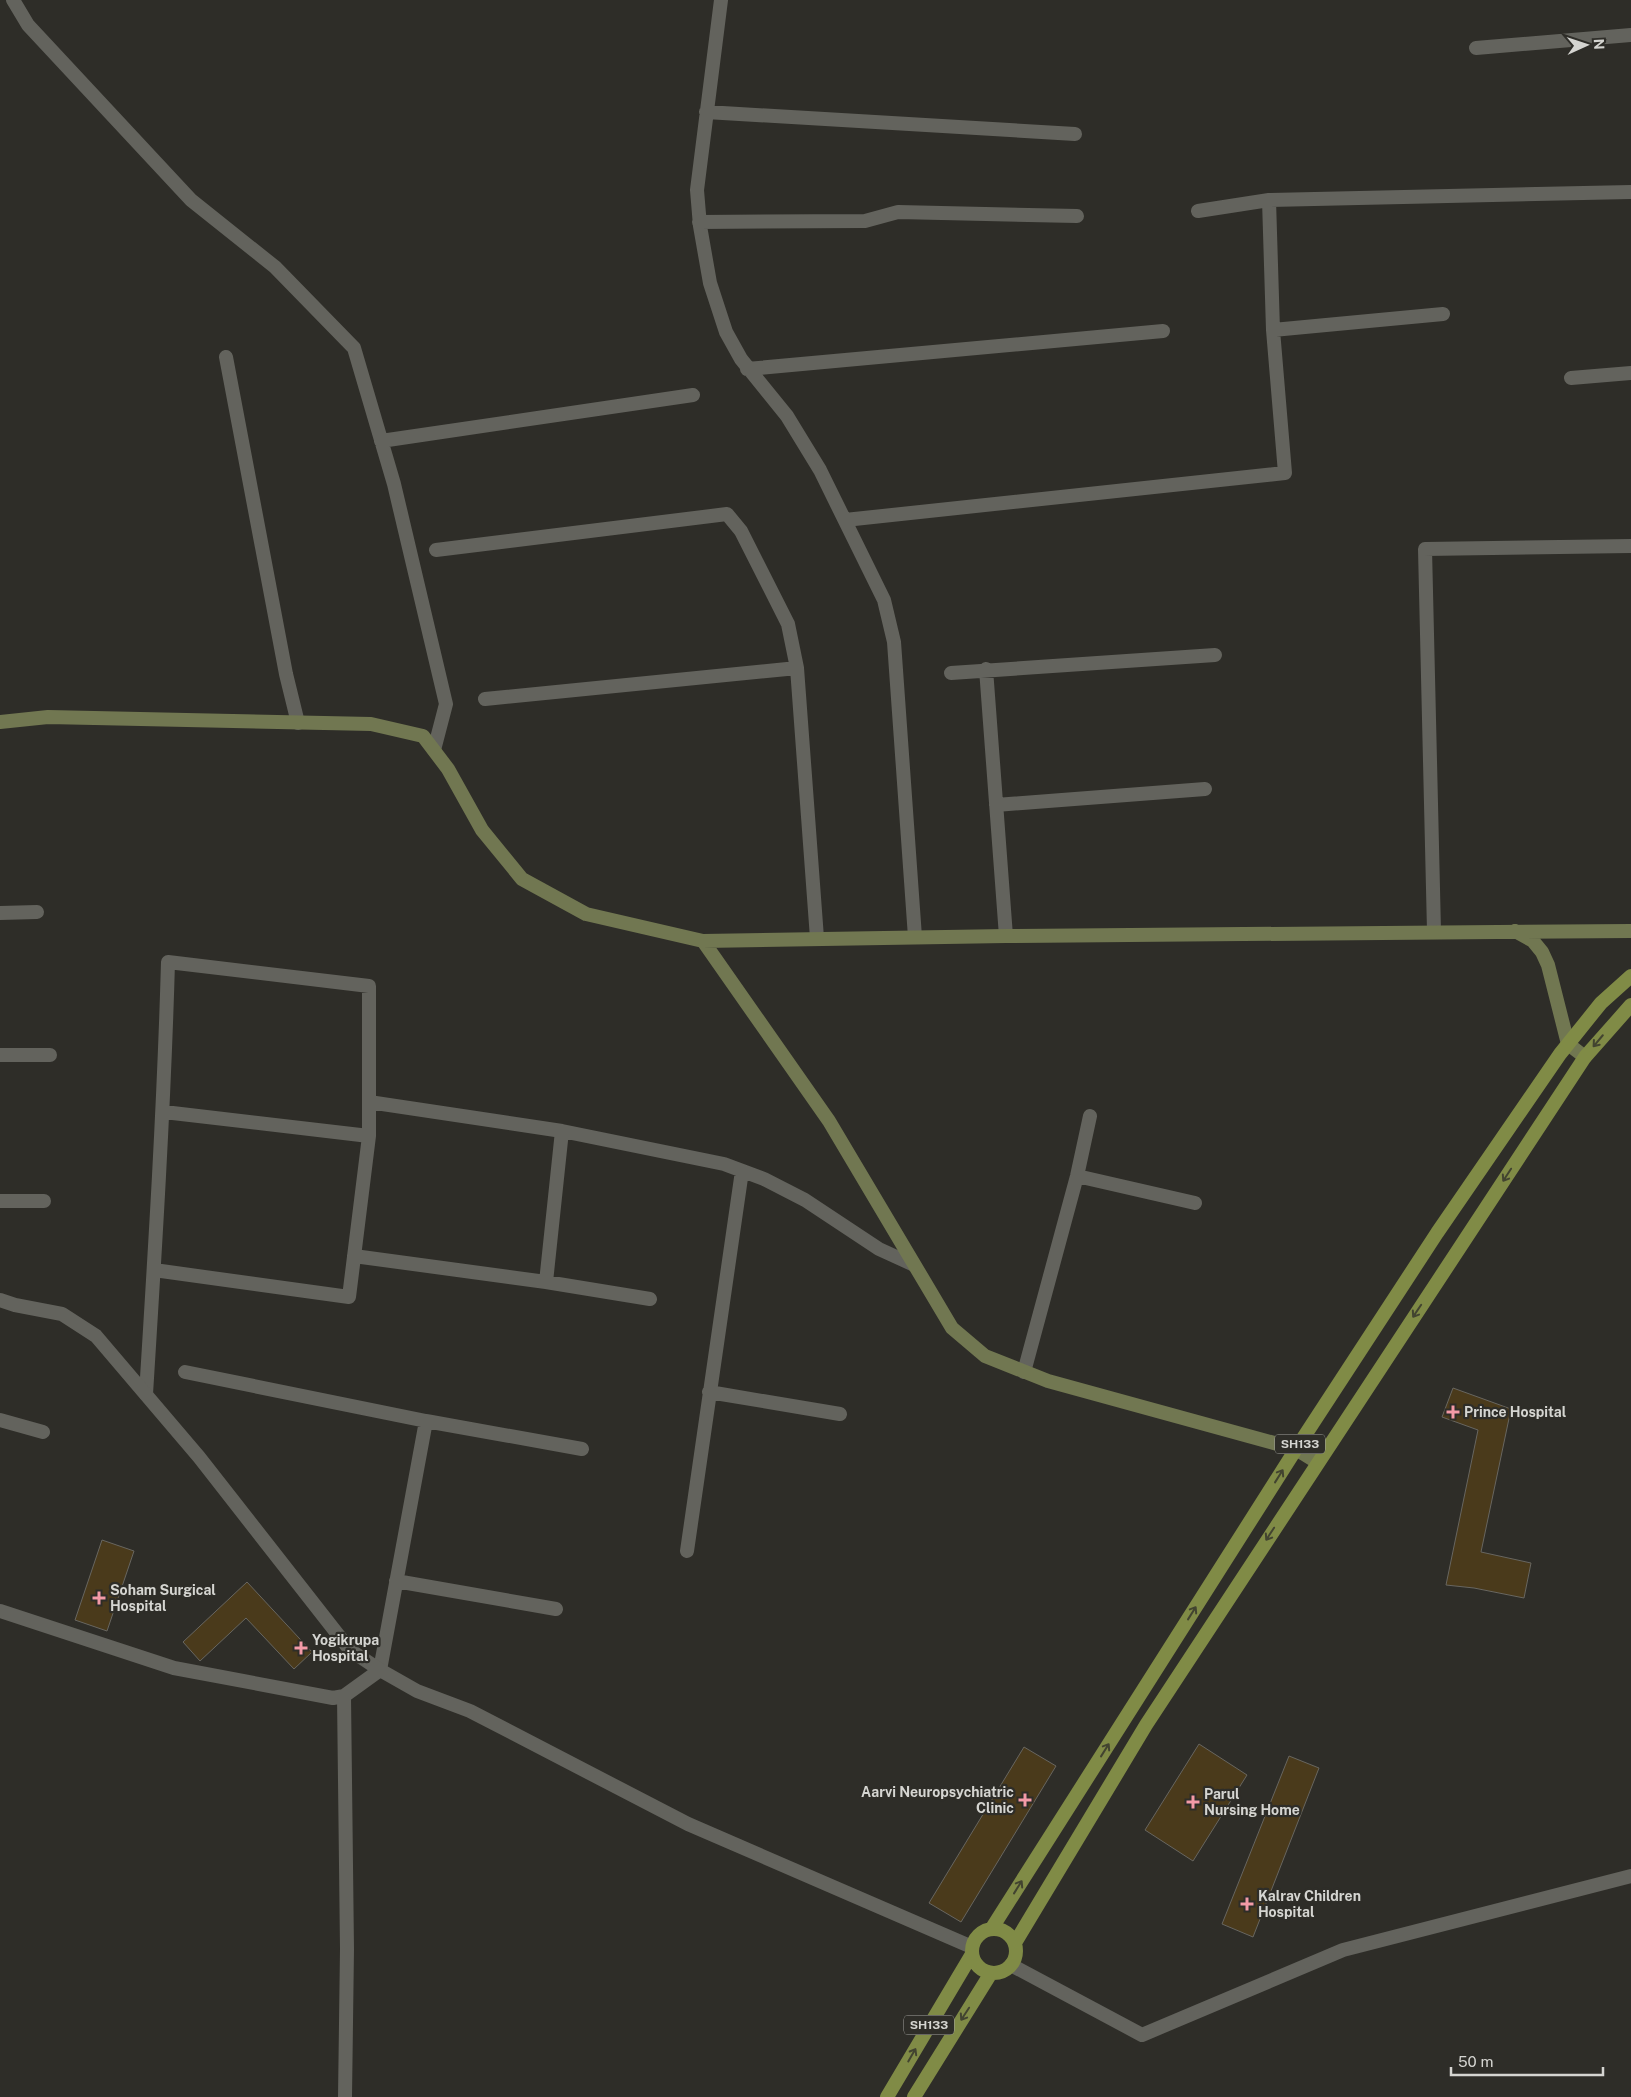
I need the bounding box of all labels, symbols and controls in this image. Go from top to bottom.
north arrow [1561,20,1611,70]
text: N [1591,38,1607,50]
one-way arrow [1593,1034,1604,1047]
one-way arrow [1502,1168,1512,1182]
one-way arrow [1412,1304,1422,1318]
place label: Prince Hospital [1464,1404,1567,1420]
marker: Prince Hospital [1446,1405,1460,1419]
road number: SH133 [1275,1435,1325,1454]
one-way arrow [1274,1469,1284,1483]
one-way arrow [1265,1527,1275,1541]
place label: Soham Surgical Hospital [110,1582,216,1614]
marker: Soham Surgical Hospital [92,1591,106,1605]
one-way arrow [1187,1606,1197,1620]
place label: Yogikrupa Hospital [312,1632,379,1664]
marker: Yogikrupa Hospital [294,1641,308,1655]
one-way arrow [1100,1743,1110,1757]
place label: Aarvi Neuropsychiatric Clinic [861,1784,1014,1816]
place label: Parul Nursing Home [1204,1786,1300,1818]
marker: Aarvi Neuropsychiatric Clinic [1018,1793,1032,1807]
marker: Parul Nursing Home [1186,1795,1200,1809]
one-way arrow [1013,1881,1023,1895]
place label: Kalrav Children Hospital [1258,1888,1361,1920]
marker: Kalrav Children Hospital [1240,1897,1254,1911]
one-way arrow [959,2007,970,2021]
road number: SH133 [904,2016,954,2034]
scale bar [1451,2044,1604,2076]
one-way arrow [907,2048,917,2063]
text: 50 m [1458,2053,1493,2070]

